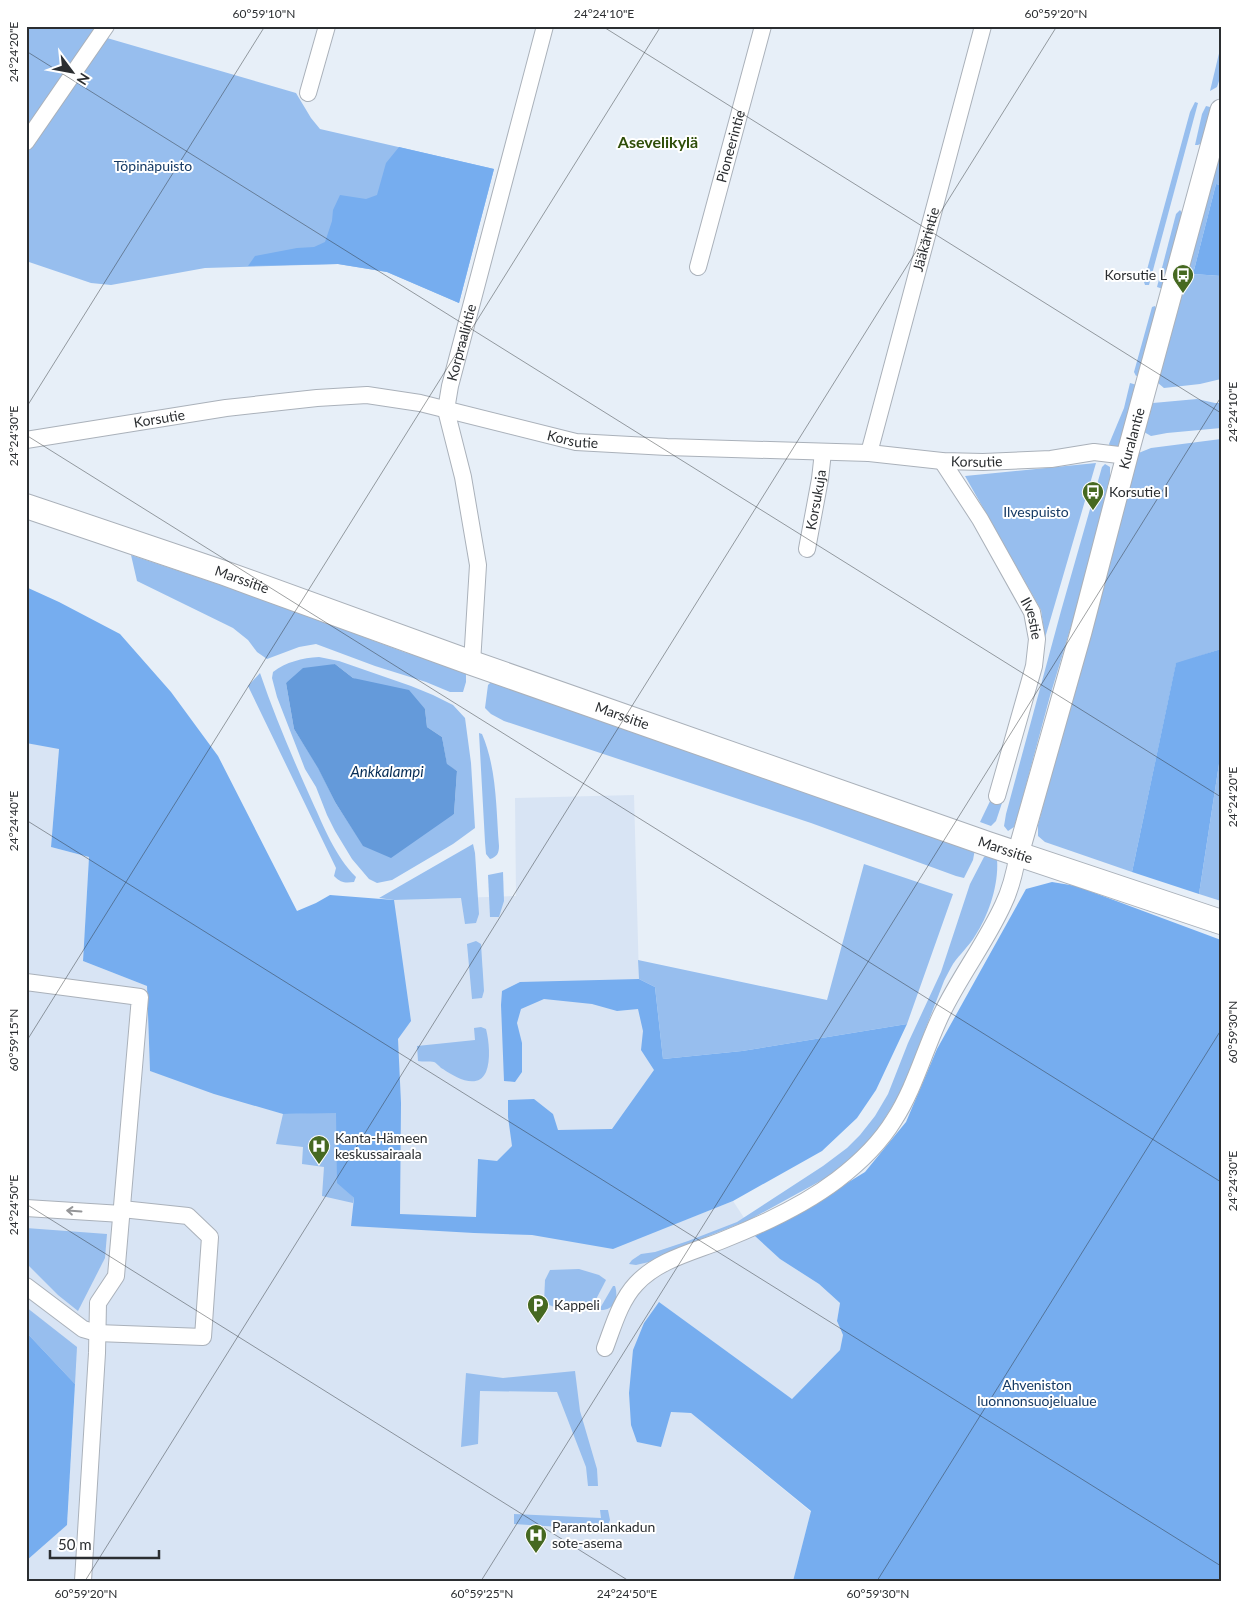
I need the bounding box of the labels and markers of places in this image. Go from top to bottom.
bus stop icon: Korsutie L [1171,263,1195,294]
place label: Korsutie L [1105,266,1167,283]
bus stop icon: Korsutie I [1081,480,1105,511]
place label: Korsutie I [1109,483,1168,500]
place label: Kanta-Hämeen keskussairaala [335,1129,428,1162]
hospital icon: Kanta-Hämeen keskussairaala [307,1134,331,1165]
parking icon: Kappeli [526,1293,550,1324]
place label: Kappeli [554,1296,600,1313]
place label: Parantolankadun sote-asema [552,1518,655,1551]
hospital icon: Parantolankadun sote-asema [524,1523,548,1554]

